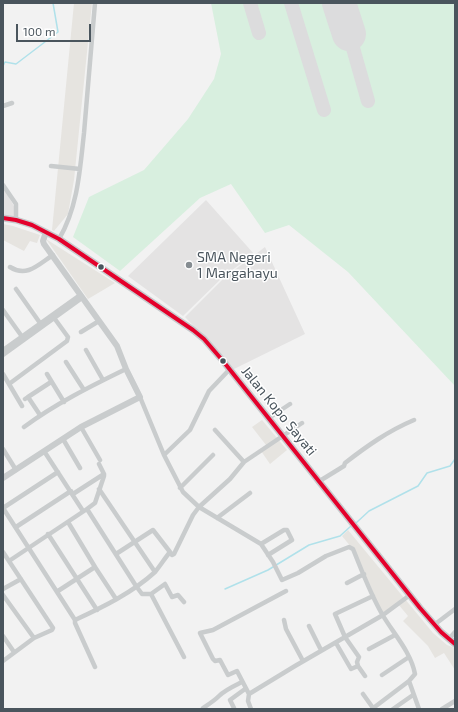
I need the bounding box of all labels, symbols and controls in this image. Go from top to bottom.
scale bar [18,16,93,42]
text: 100 m [23,24,55,38]
place label: SMA Negeri 1 Margahayu [197,249,278,282]
marker: SMA Negeri 1 Margahayu [184,260,194,270]
unlabelled marker [96,262,106,272]
unlabelled marker [218,356,228,366]
street label: Jalan Kopo Sayati [238,363,320,459]

